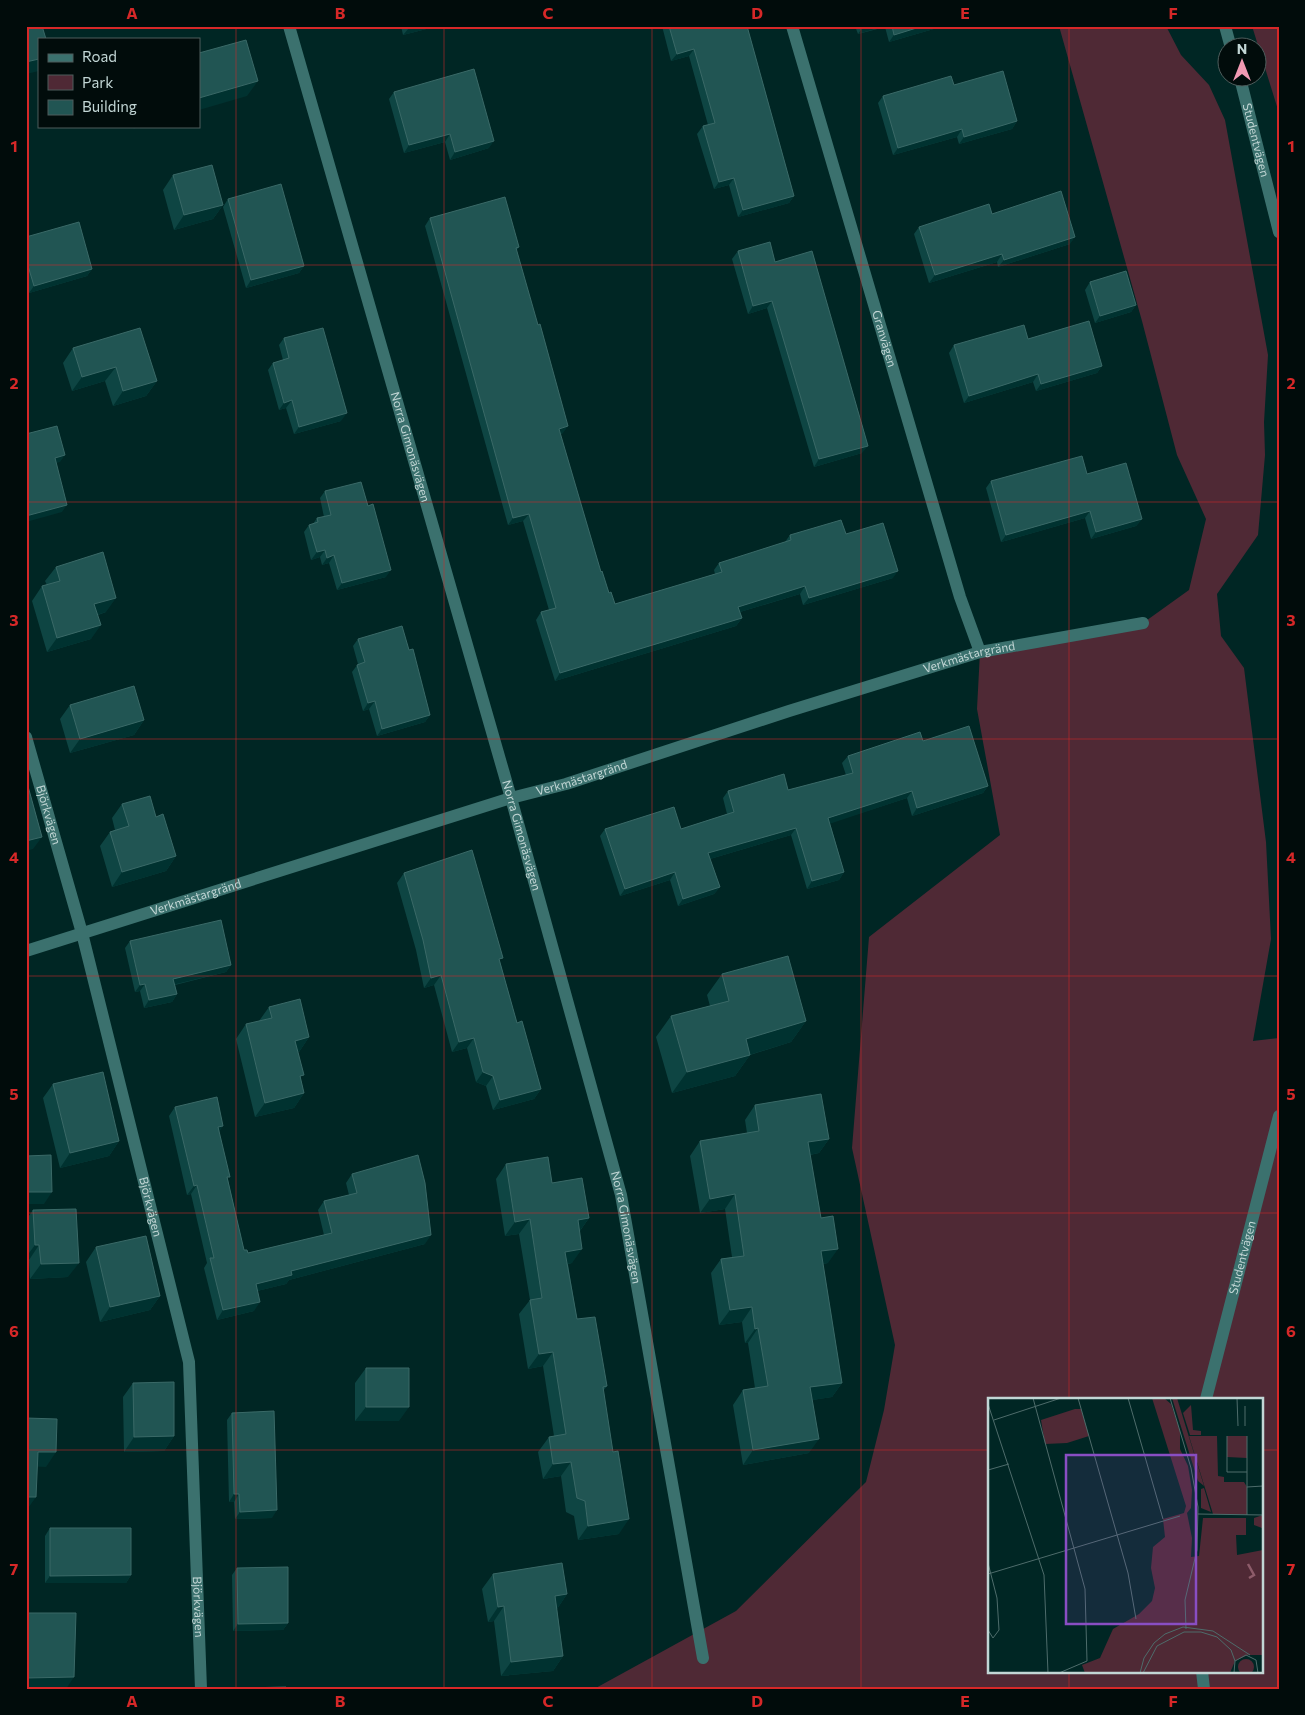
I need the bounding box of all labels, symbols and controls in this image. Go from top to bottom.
text: A [126,3,138,22]
text: B [335,3,346,22]
text: C [543,3,554,22]
text: D [751,3,763,22]
text: E [960,3,970,22]
text: F [1168,3,1178,22]
legend [38,38,200,128]
north arrow [1218,38,1268,88]
text: N [1237,40,1247,57]
text: Road [82,47,117,65]
text: Park [82,73,113,91]
text: Building [82,97,137,115]
street label: Studentvägen [1241,101,1273,178]
text: 1 [10,136,18,155]
text: 1 [1287,136,1295,155]
street label: Granvägen [870,308,900,368]
text: 2 [9,373,19,392]
text: 2 [1286,373,1296,392]
street label: Norra Gimonäsvägen [388,390,434,503]
text: 3 [9,610,19,629]
text: 3 [1286,610,1296,629]
street label: Verkmästargränd [921,638,1016,675]
street label: Verkmästargränd [534,756,629,797]
street label: Norra Gimonäsvägen [500,778,544,892]
street label: Björkvägen [34,783,64,846]
text: 4 [9,847,19,866]
text: 4 [1286,847,1296,866]
street label: Verkmästargränd [148,876,243,917]
text: 5 [9,1084,19,1103]
text: 5 [1286,1084,1296,1103]
street label: Norra Gimonäsvägen [609,1169,645,1285]
street label: Björkvägen [137,1175,165,1238]
street label: Studentvägen [1225,1219,1258,1296]
text: 6 [9,1321,19,1340]
text: 6 [1286,1321,1296,1340]
inset map [988,1398,1262,1672]
text: 7 [10,1559,19,1578]
text: 7 [1287,1559,1296,1578]
street label: Björkvägen [191,1576,207,1638]
text: A [126,1691,138,1710]
text: B [335,1691,346,1710]
text: C [543,1691,554,1710]
text: D [751,1691,763,1710]
text: E [960,1691,970,1710]
text: F [1168,1691,1178,1710]

